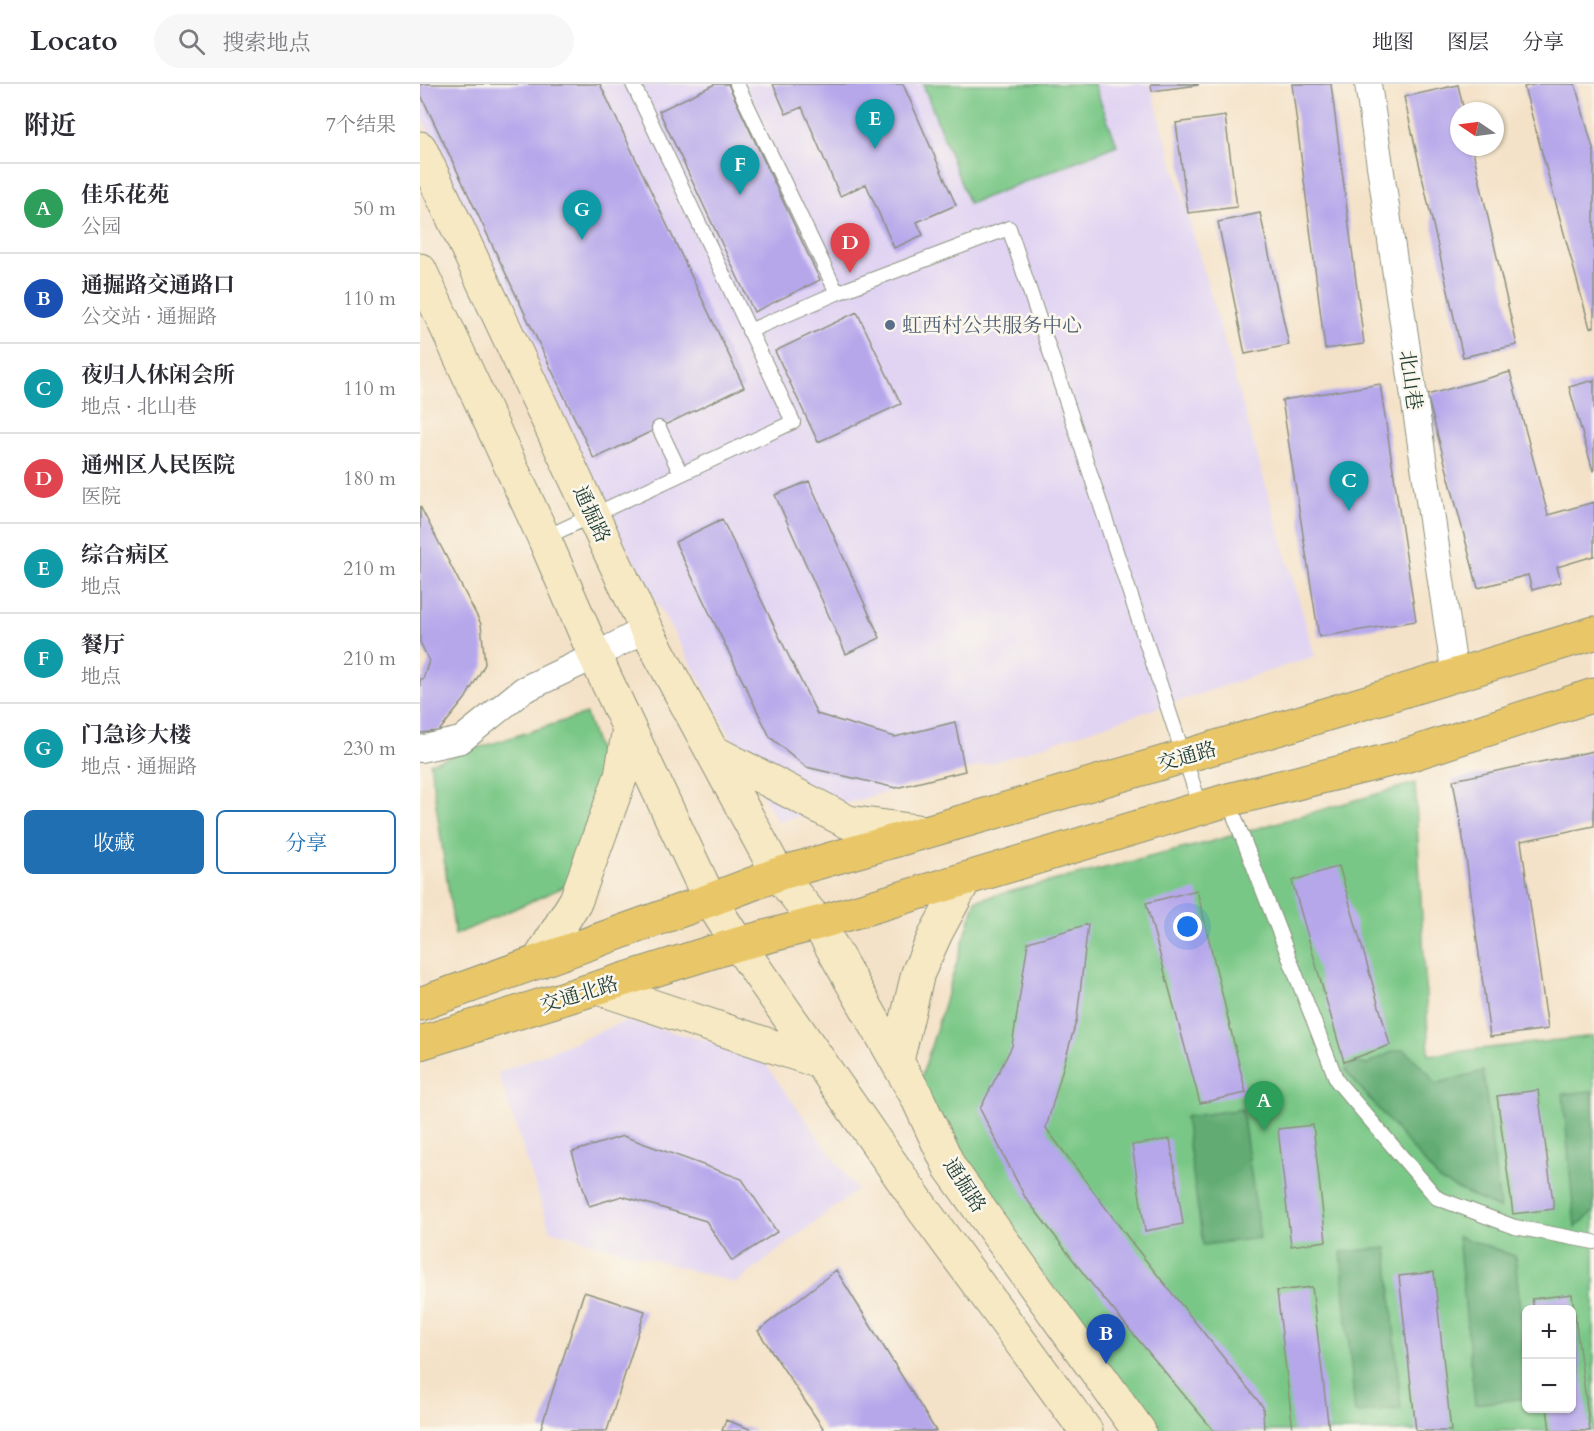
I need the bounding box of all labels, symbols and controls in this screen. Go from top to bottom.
search box [154,14,574,68]
text: Locato [30,22,118,60]
icon: search [175,25,208,58]
text: 搜索地点 [223,28,311,58]
text: 地图 [1372,28,1414,57]
text: 图层 [1447,28,1489,57]
text: 分享 [1522,28,1564,57]
pin: E [856,100,894,149]
north arrow [1450,102,1504,156]
text: 附近 [24,108,76,143]
text: 7个结果 [326,111,396,138]
pin: F [720,146,760,195]
text: 佳乐花苑 [81,180,169,210]
pin: G [562,190,602,240]
text: A [36,195,51,222]
text: 50 m [353,195,396,222]
text: 公园 [81,213,121,240]
pin: D [830,224,870,273]
text: 通掘路交通路口 [81,270,235,300]
text: B [36,285,51,312]
text: 110 m [343,285,396,312]
text: 公交站 · 通掘路 [81,303,217,330]
place label: 虹西村公共服务中心 [902,312,1082,339]
marker: 虹西村公共服务中心 [883,318,897,332]
street label: 北山巷 [1393,348,1428,412]
text: 夜归人休闲会所 [81,360,235,390]
text: C [36,375,51,402]
text: 110 m [343,375,396,402]
text: 地点 · 北山巷 [81,393,197,420]
text: 通州区人民医院 [81,450,235,480]
pin: C [1330,462,1368,511]
text: D [35,465,52,492]
text: 180 m [343,465,396,492]
street label: 通掘路 [567,481,616,547]
text: 医院 [81,483,121,510]
text: 综合病区 [81,540,169,570]
text: E [37,555,50,582]
text: 210 m [343,555,396,582]
text: 地点 [81,573,121,600]
text: 餐厅 [81,630,125,660]
text: F [38,645,49,672]
text: 210 m [343,645,396,672]
text: 地点 [81,663,121,690]
text: 门急诊大楼 [81,720,191,750]
text: G [35,735,52,762]
text: 230 m [343,735,396,762]
street label: 交通路 [1155,735,1220,778]
text: 地点 · 通掘路 [81,753,197,780]
button: 收藏 [24,810,204,874]
button: 分享 [216,810,396,874]
your location [1173,912,1202,941]
street label: 交通北路 [537,970,621,1019]
pin: A [1244,1082,1284,1131]
street label: 通掘路 [937,1153,992,1218]
map controls [1522,1305,1576,1413]
button: + [1522,1305,1576,1359]
pin: B [1086,1314,1126,1364]
button: − [1522,1359,1576,1413]

